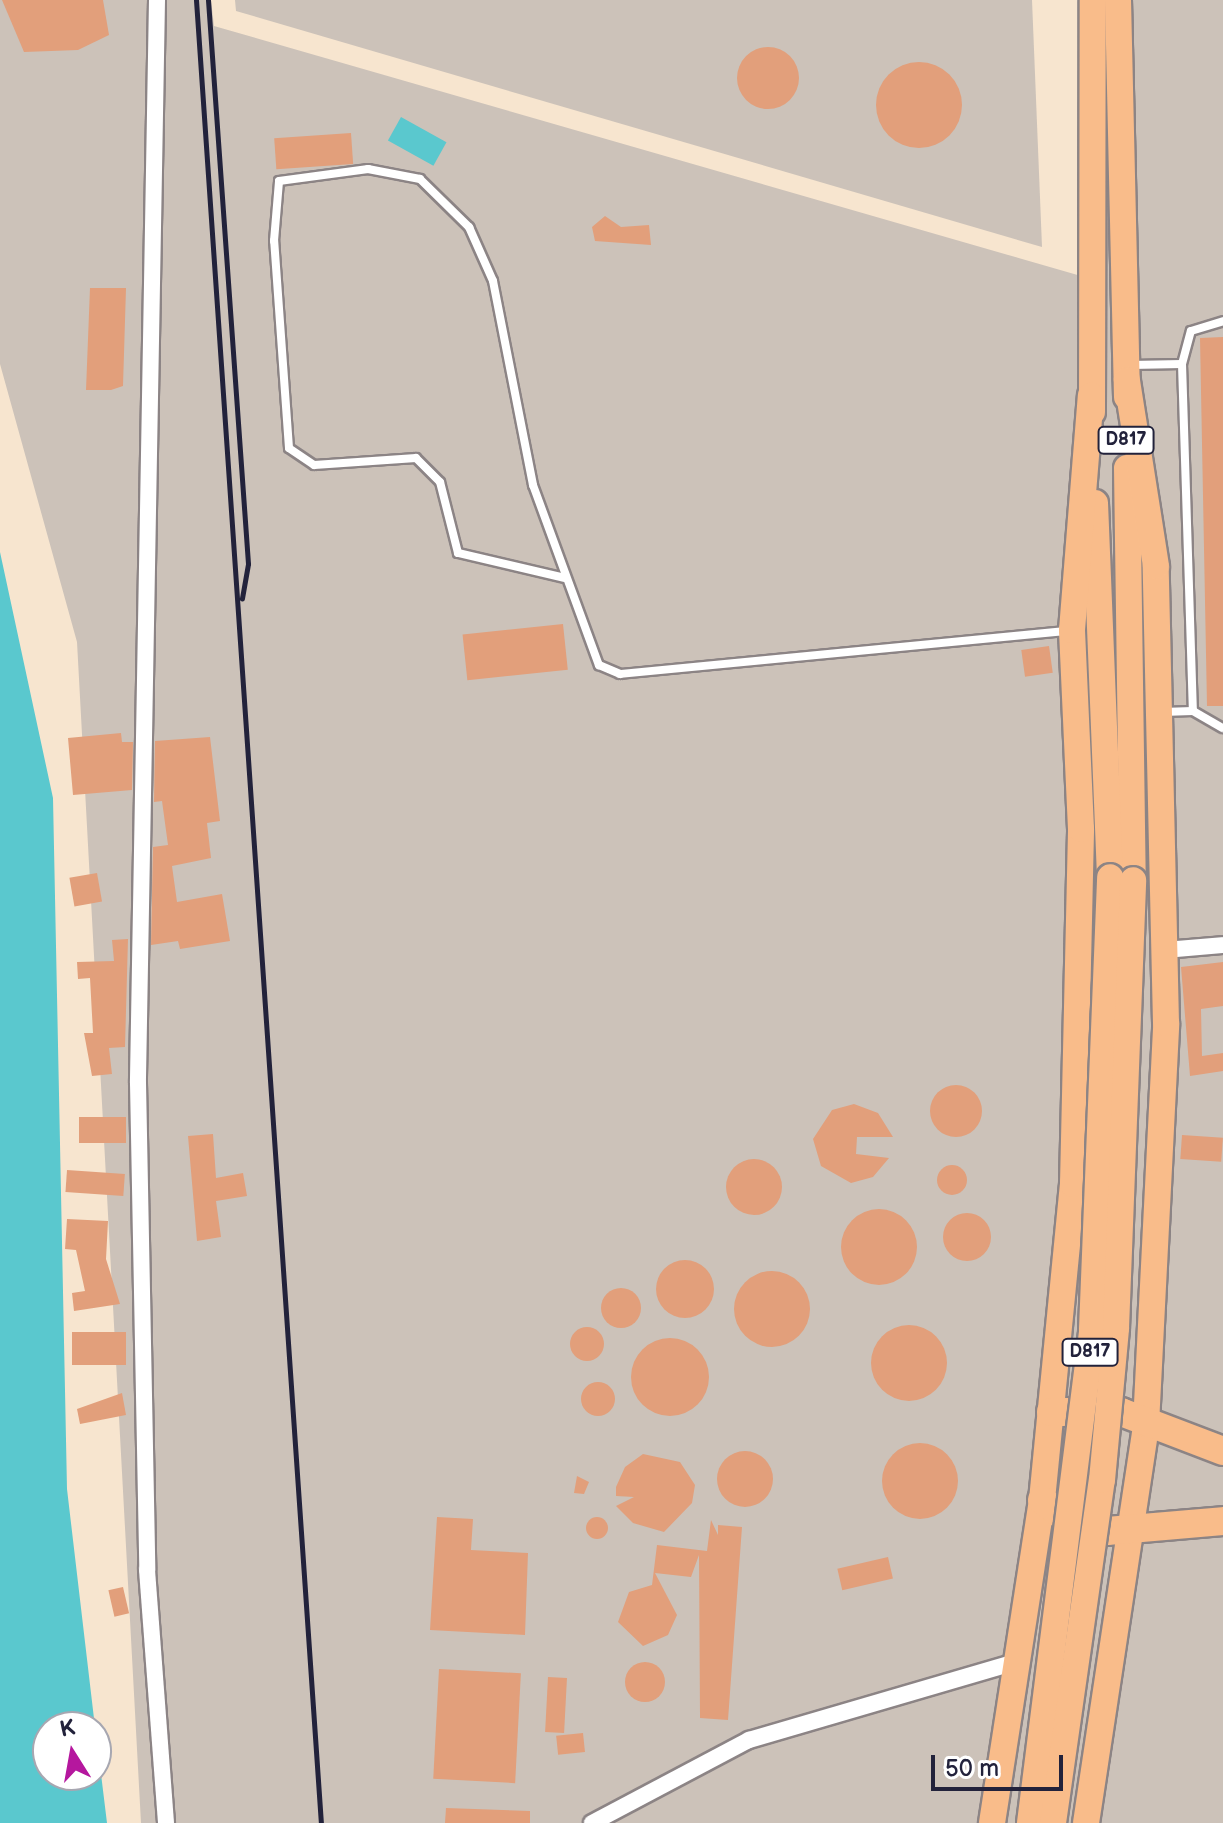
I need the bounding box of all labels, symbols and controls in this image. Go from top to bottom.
road number: D817 [1096,426,1156,454]
road number: D817 [1060,1338,1120,1366]
north arrow [32,1711,112,1791]
text: K [58,1714,78,1744]
scale bar [935,1739,1067,1789]
text: 50 m [945,1754,999,1783]

